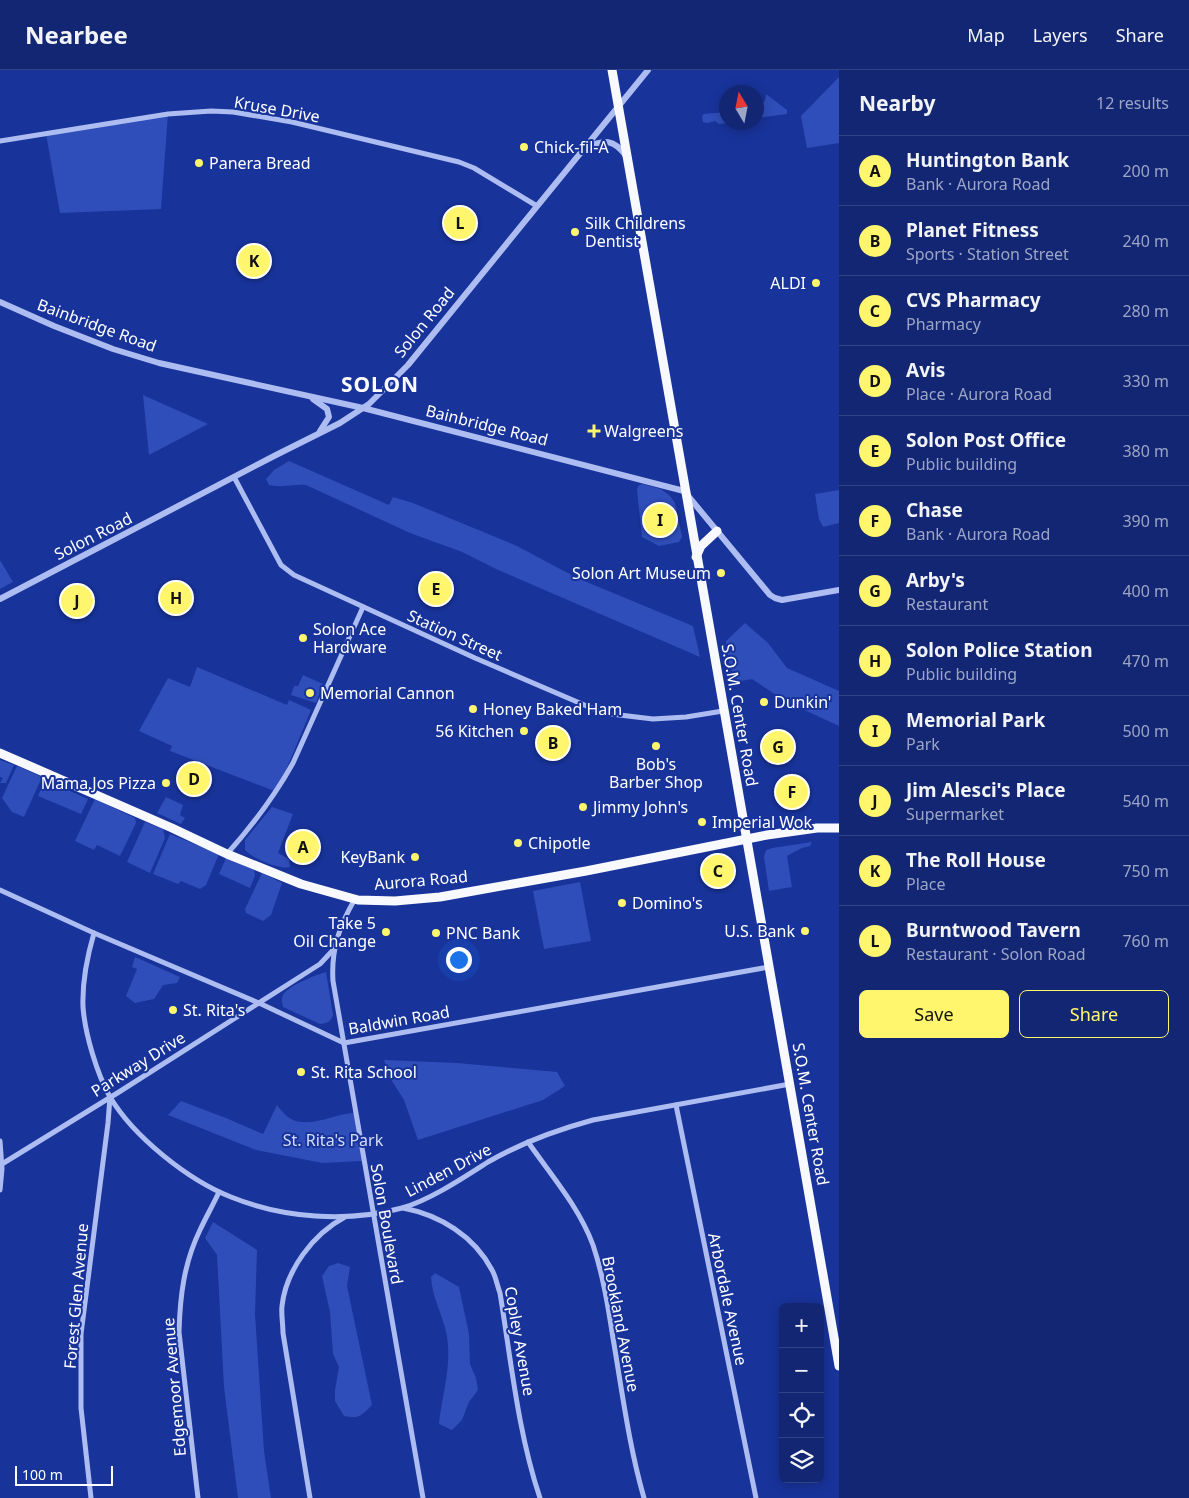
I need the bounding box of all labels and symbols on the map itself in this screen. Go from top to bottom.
north arrow [719,85,764,130]
street label: Kruse Drive [232,91,322,127]
place label: Chick-fil-A [534,136,609,158]
marker: Chick-fil-A [518,141,530,153]
place label: Panera Bread [209,152,311,174]
marker: Panera Bread [193,157,205,169]
pin: L [444,204,476,242]
place label: Silk Childrens Dentist [585,212,686,252]
marker: Silk Childrens Dentist [569,226,581,238]
pin: K [238,242,270,280]
place label: ALDI [770,272,806,294]
marker: ALDI [810,277,822,289]
street label: Solon Road [389,282,459,362]
street label: Bainbridge Road [34,293,160,357]
district label: SOLON [341,370,419,398]
street label: Bainbridge Road [424,399,550,451]
place label: Walgreens [604,420,683,442]
marker: Walgreens [588,425,600,437]
pin: I [644,501,676,539]
street label: Solon Road [50,507,136,565]
place label: Solon Art Museum [572,562,711,584]
marker: Solon Art Museum [715,567,727,579]
pin: E [420,570,452,608]
pin: H [160,579,192,617]
pin: J [61,582,93,620]
street label: Station Street [404,604,506,666]
place label: Solon Ace Hardware [313,618,387,658]
marker: Solon Ace Hardware [297,632,309,644]
street label: S.O.M. Center Road [717,642,763,788]
place label: Memorial Cannon [320,682,455,704]
marker: Memorial Cannon [304,687,316,699]
place label: Dunkin' [774,691,831,713]
marker: Dunkin' [758,696,770,708]
place label: Honey Baked Ham [483,698,622,720]
marker: Honey Baked Ham [467,703,479,715]
place label: 56 Kitchen [435,720,514,742]
pin: B [537,724,569,762]
marker: 56 Kitchen [518,725,530,737]
pin: G [762,728,794,766]
marker: Bob's Barber Shop [650,740,662,752]
place label: Bob's Barber Shop [609,753,703,793]
pin: D [178,760,210,798]
place label: Mama Jos Pizza [41,772,156,794]
pin: F [776,773,808,811]
marker: Mama Jos Pizza [160,777,172,789]
place label: Jimmy John's [591,796,688,818]
marker: Jimmy John's [577,801,589,813]
place label: Imperial Wok [712,811,812,833]
marker: Imperial Wok [696,816,708,828]
pin: A [287,828,319,866]
place label: Chipotle [528,832,591,854]
marker: Chipotle [512,837,524,849]
place label: KeyBank [340,846,405,868]
marker: KeyBank [409,851,421,863]
pin: C [702,852,734,890]
street label: Aurora Road [373,865,469,895]
place label: Domino's [632,892,703,914]
marker: Domino's [616,897,628,909]
place label: Take 5 Oil Change [293,912,376,952]
place label: U.S. Bank [724,920,795,942]
place label: PNC Bank [446,922,520,944]
marker: U.S. Bank [799,925,811,937]
marker: Take 5 Oil Change [380,926,392,938]
marker: PNC Bank [430,927,442,939]
your location [446,947,472,973]
place label: St. Rita's [183,999,245,1021]
street label: Baldwin Road [347,1000,451,1040]
marker: St. Rita's [167,1004,179,1016]
street label: Parkway Drive [87,1026,189,1102]
street label: S.O.M. Center Road [788,1041,834,1187]
place label: St. Rita School [311,1061,417,1083]
marker: St. Rita School [295,1066,307,1078]
park label: St. Rita's Park [283,1129,384,1151]
street label: Linden Drive [401,1138,495,1202]
street label: Solon Boulevard [366,1162,408,1286]
street label: Forest Glen Avenue [59,1222,93,1370]
street label: Arbordale Avenue [703,1231,753,1367]
street label: Brookland Avenue [597,1254,645,1394]
street label: Copley Avenue [500,1284,540,1398]
street label: Edgemoor Avenue [157,1317,191,1457]
scale bar [15,1463,112,1486]

